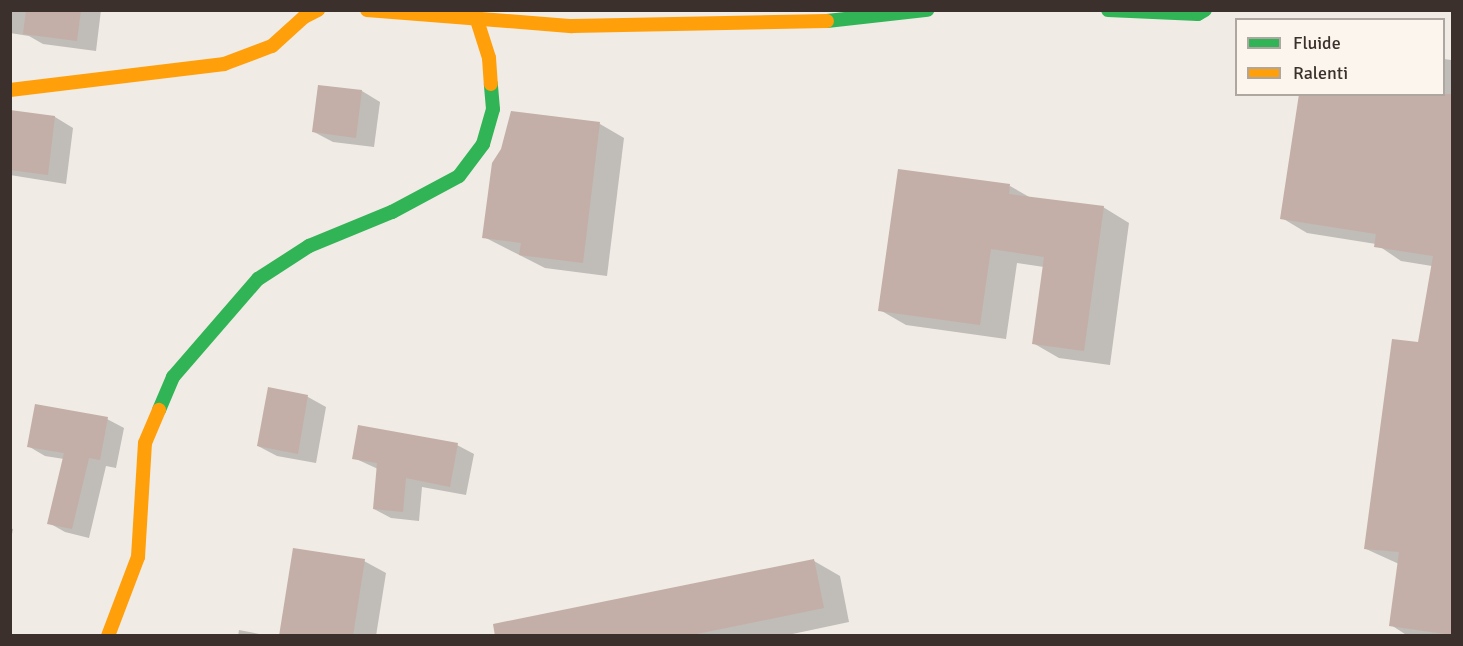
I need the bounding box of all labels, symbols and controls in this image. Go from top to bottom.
legend [1235,18,1445,96]
text: Fluide [1293,32,1341,54]
text: Ralenti [1293,62,1348,84]

